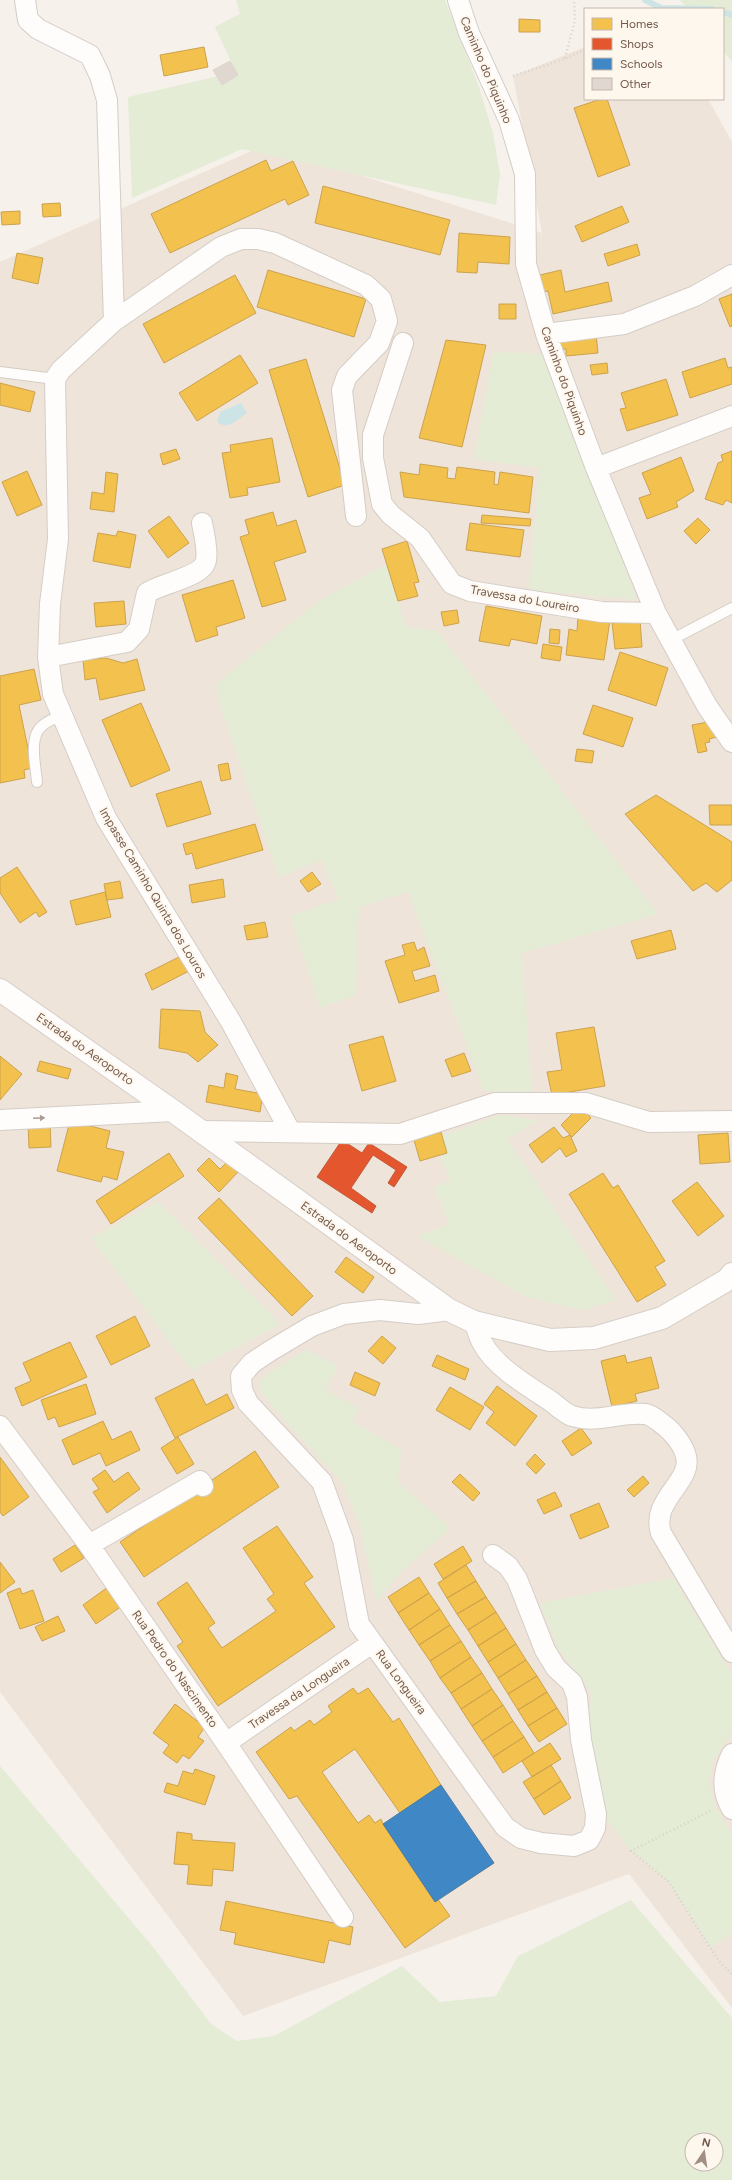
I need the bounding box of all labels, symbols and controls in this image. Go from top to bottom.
legend [584,8,724,100]
street label: Caminho do Piquinho [457,15,515,125]
text: Homes [620,17,659,31]
text: Shops [620,37,654,51]
text: Schools [620,57,663,71]
text: Other [620,77,651,91]
street label: Caminho do Piquinho [538,325,590,437]
street label: Travessa do Loureiro [469,583,581,615]
street label: Impasse Caminho Quinta dos Louros [96,805,210,981]
street label: Estrada do Aeroporto [34,1010,136,1088]
one-way arrow [33,1115,46,1121]
street label: Estrada do Aeroporto [298,1198,400,1278]
street label: Rua Pedro do Nascimento [129,1608,221,1730]
street label: Rua Longueira [373,1647,429,1717]
street label: Travessa da Longueira [246,1654,352,1732]
north arrow [684,2132,724,2172]
text: N [701,2135,712,2150]

